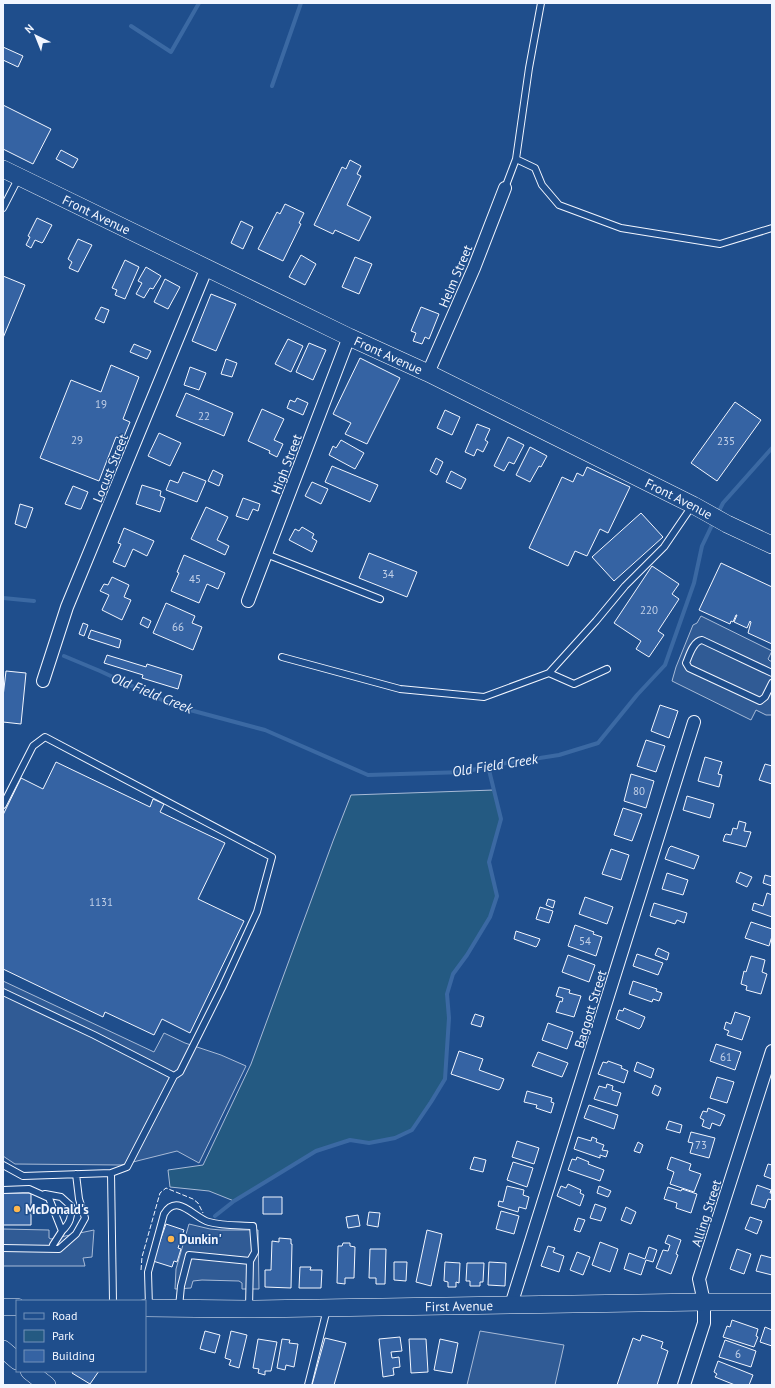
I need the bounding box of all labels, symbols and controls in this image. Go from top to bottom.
north arrow [16,16,56,56]
text: N [22,21,37,36]
street label: Front Avenue [60,191,133,239]
street label: Helm Street [435,242,476,310]
street label: Front Avenue [351,332,425,378]
house number: 19 [95,397,107,411]
house number: 22 [198,409,210,423]
street label: Locust Street [89,431,132,505]
street label: High Street [267,431,306,497]
house number: 29 [71,433,83,447]
house number: 235 [717,434,735,448]
street label: Front Avenue [642,475,715,523]
house number: 34 [382,567,394,581]
house number: 45 [189,572,201,586]
house number: 220 [640,603,658,617]
house number: 66 [172,620,184,634]
water label: Old Field Creek [109,668,196,718]
water label: Old Field Creek [451,749,540,781]
house number: 80 [633,784,645,798]
house number: 1131 [89,895,113,909]
house number: 54 [579,934,591,948]
street label: Baggott Street [571,968,611,1050]
house number: 61 [720,1050,732,1064]
house number: 73 [695,1138,707,1152]
street label: Alling Street [688,1177,725,1249]
place label: McDonald's [25,1201,89,1218]
marker: McDonald's [12,1204,22,1214]
place label: Dunkin' [179,1231,222,1248]
marker: Dunkin' [166,1234,176,1244]
street label: First Avenue [425,1297,493,1315]
legend [16,1300,146,1372]
text: Road [52,1308,77,1323]
text: Park [52,1328,74,1343]
house number: 6 [735,1347,741,1361]
text: Building [52,1348,95,1363]

